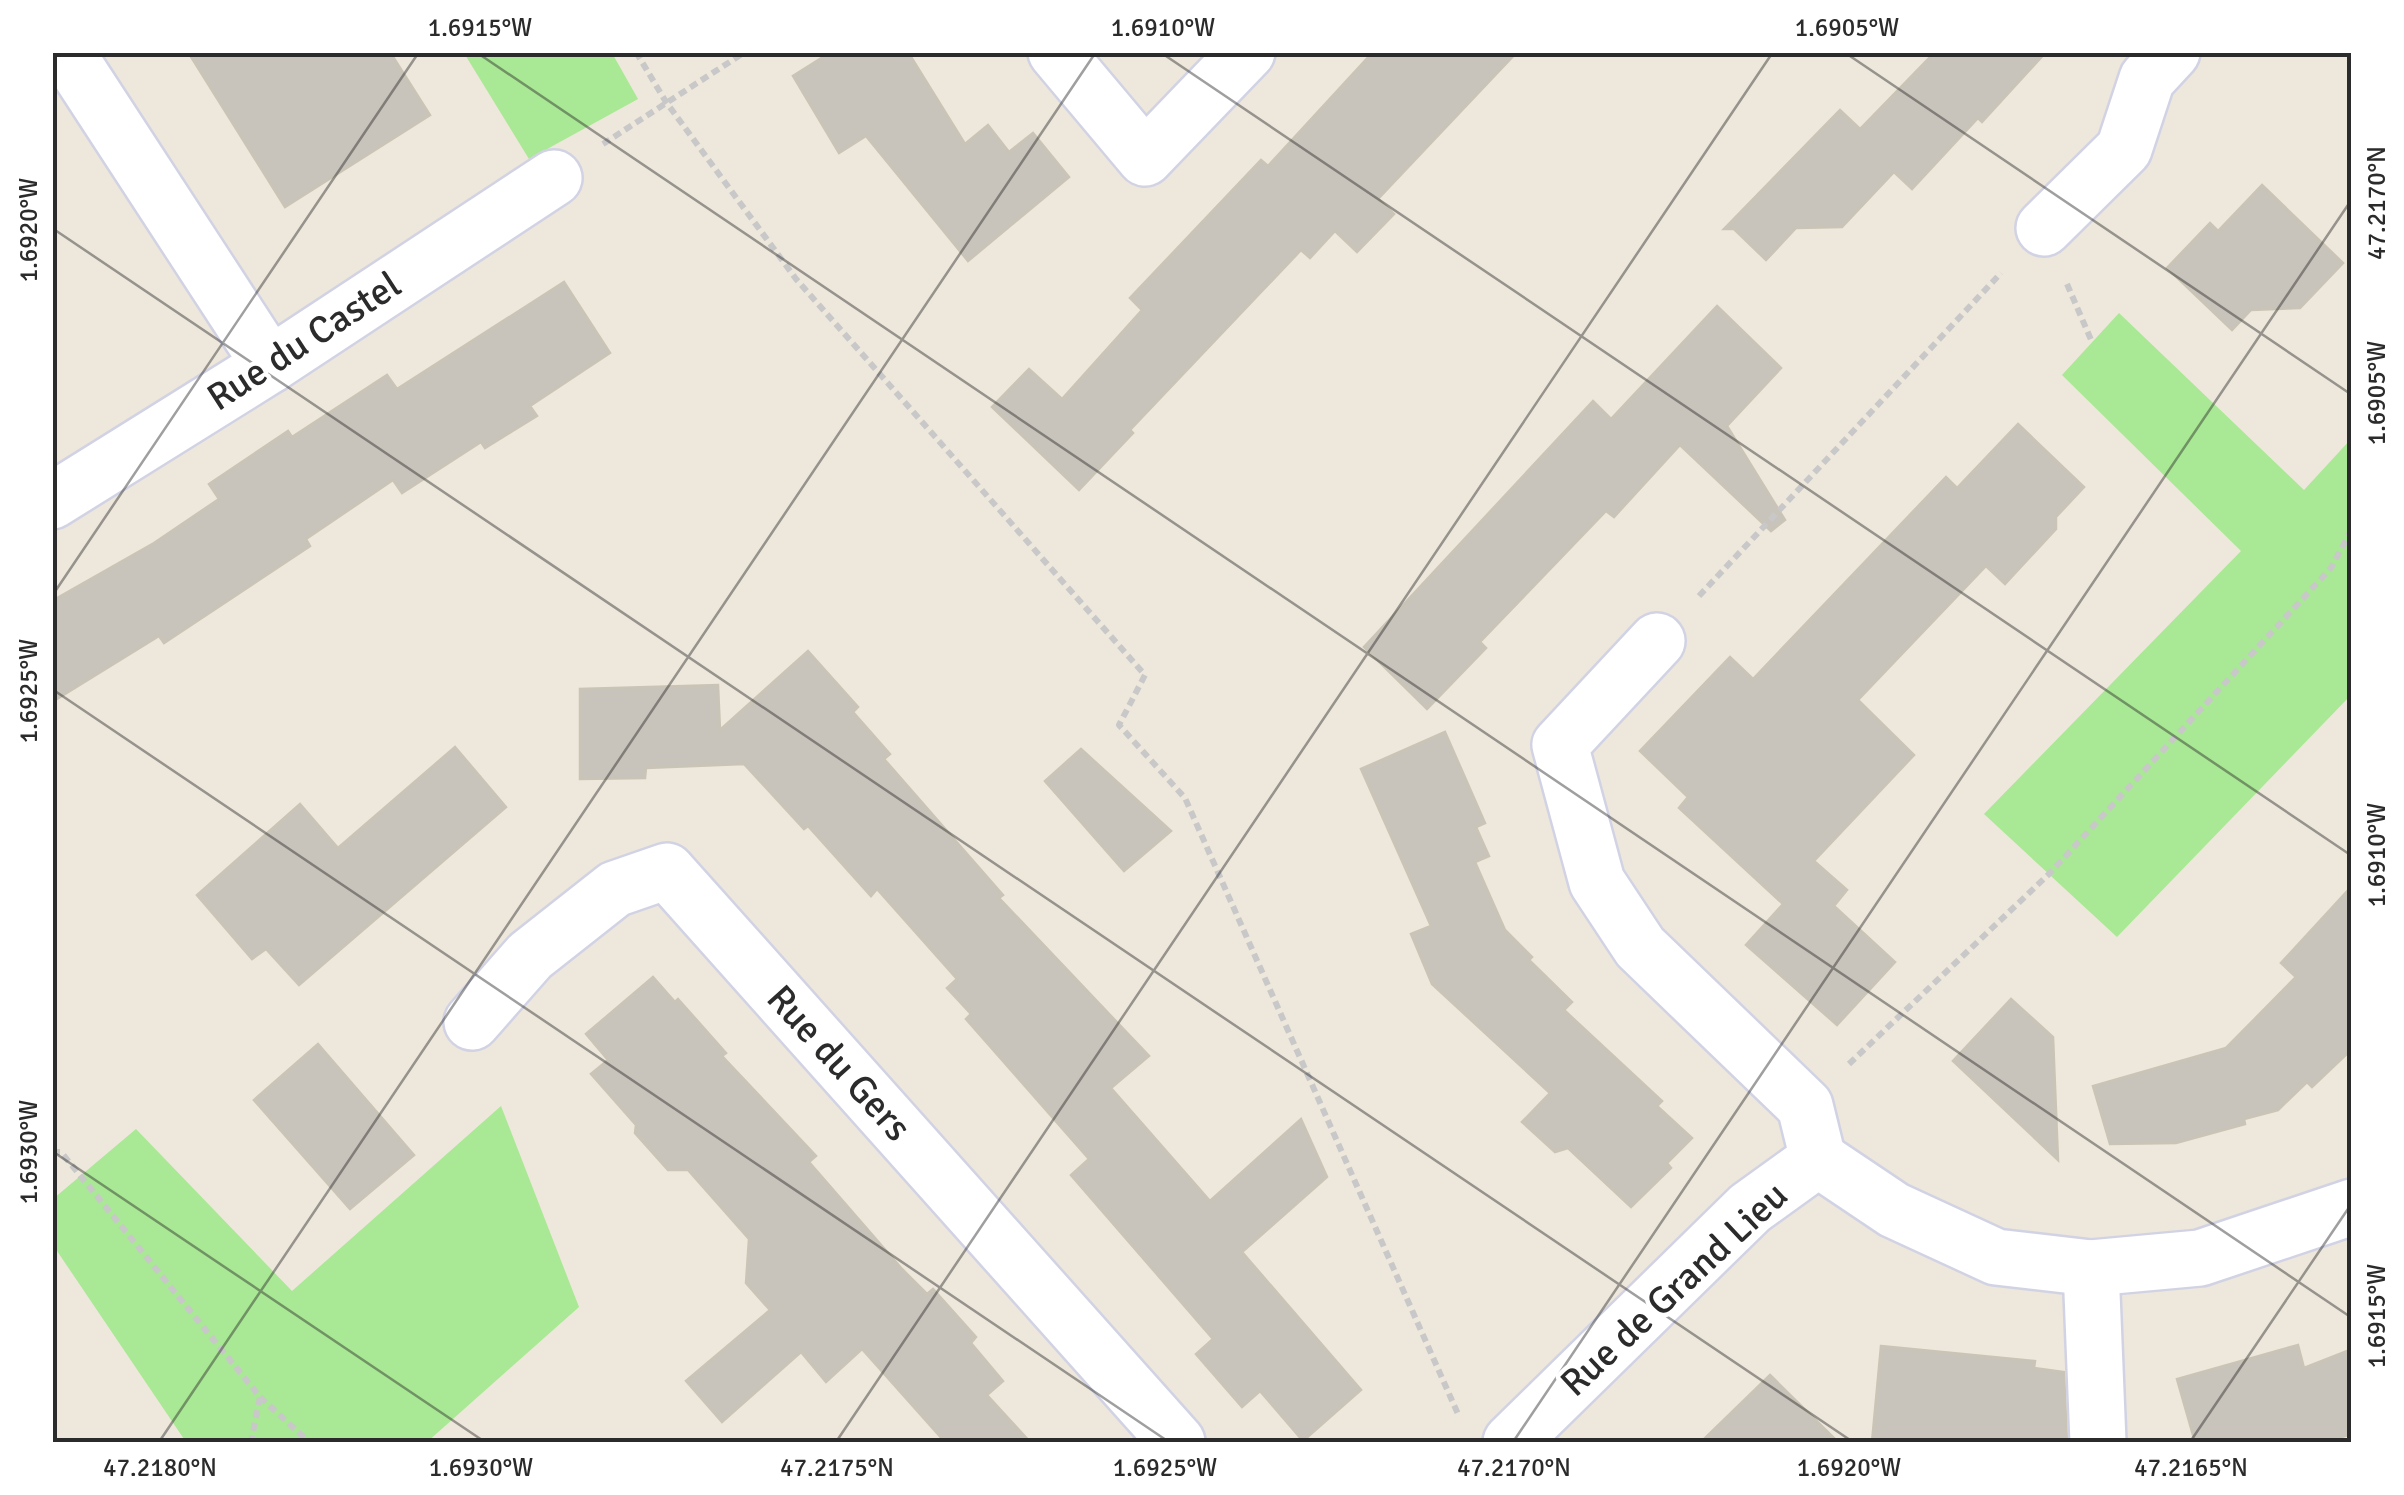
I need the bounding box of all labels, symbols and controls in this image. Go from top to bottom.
text: 1.6915°W [428,12,532,43]
text: 1.6910°W [1111,12,1215,43]
text: 1.6905°W [1795,12,1899,43]
text: 47.2170°N [2361,146,2392,260]
text: 1.6920°W [13,178,44,282]
street label: Rue du Castel [199,261,409,421]
text: 1.6905°W [2361,341,2392,445]
text: 1.6925°W [13,639,44,743]
text: 1.6910°W [2361,803,2392,907]
street label: Rue du Gers [757,975,921,1151]
text: 1.6930°W [13,1100,44,1204]
street label: Rue de Grand Lieu [1551,1172,1797,1406]
text: 1.6915°W [2361,1264,2392,1368]
text: 47.2180°N [103,1452,217,1483]
text: 1.6930°W [429,1452,533,1483]
text: 47.2175°N [780,1452,894,1483]
text: 1.6925°W [1113,1452,1217,1483]
text: 47.2170°N [1457,1452,1571,1483]
text: 1.6920°W [1797,1452,1901,1483]
text: 47.2165°N [2134,1452,2248,1483]

